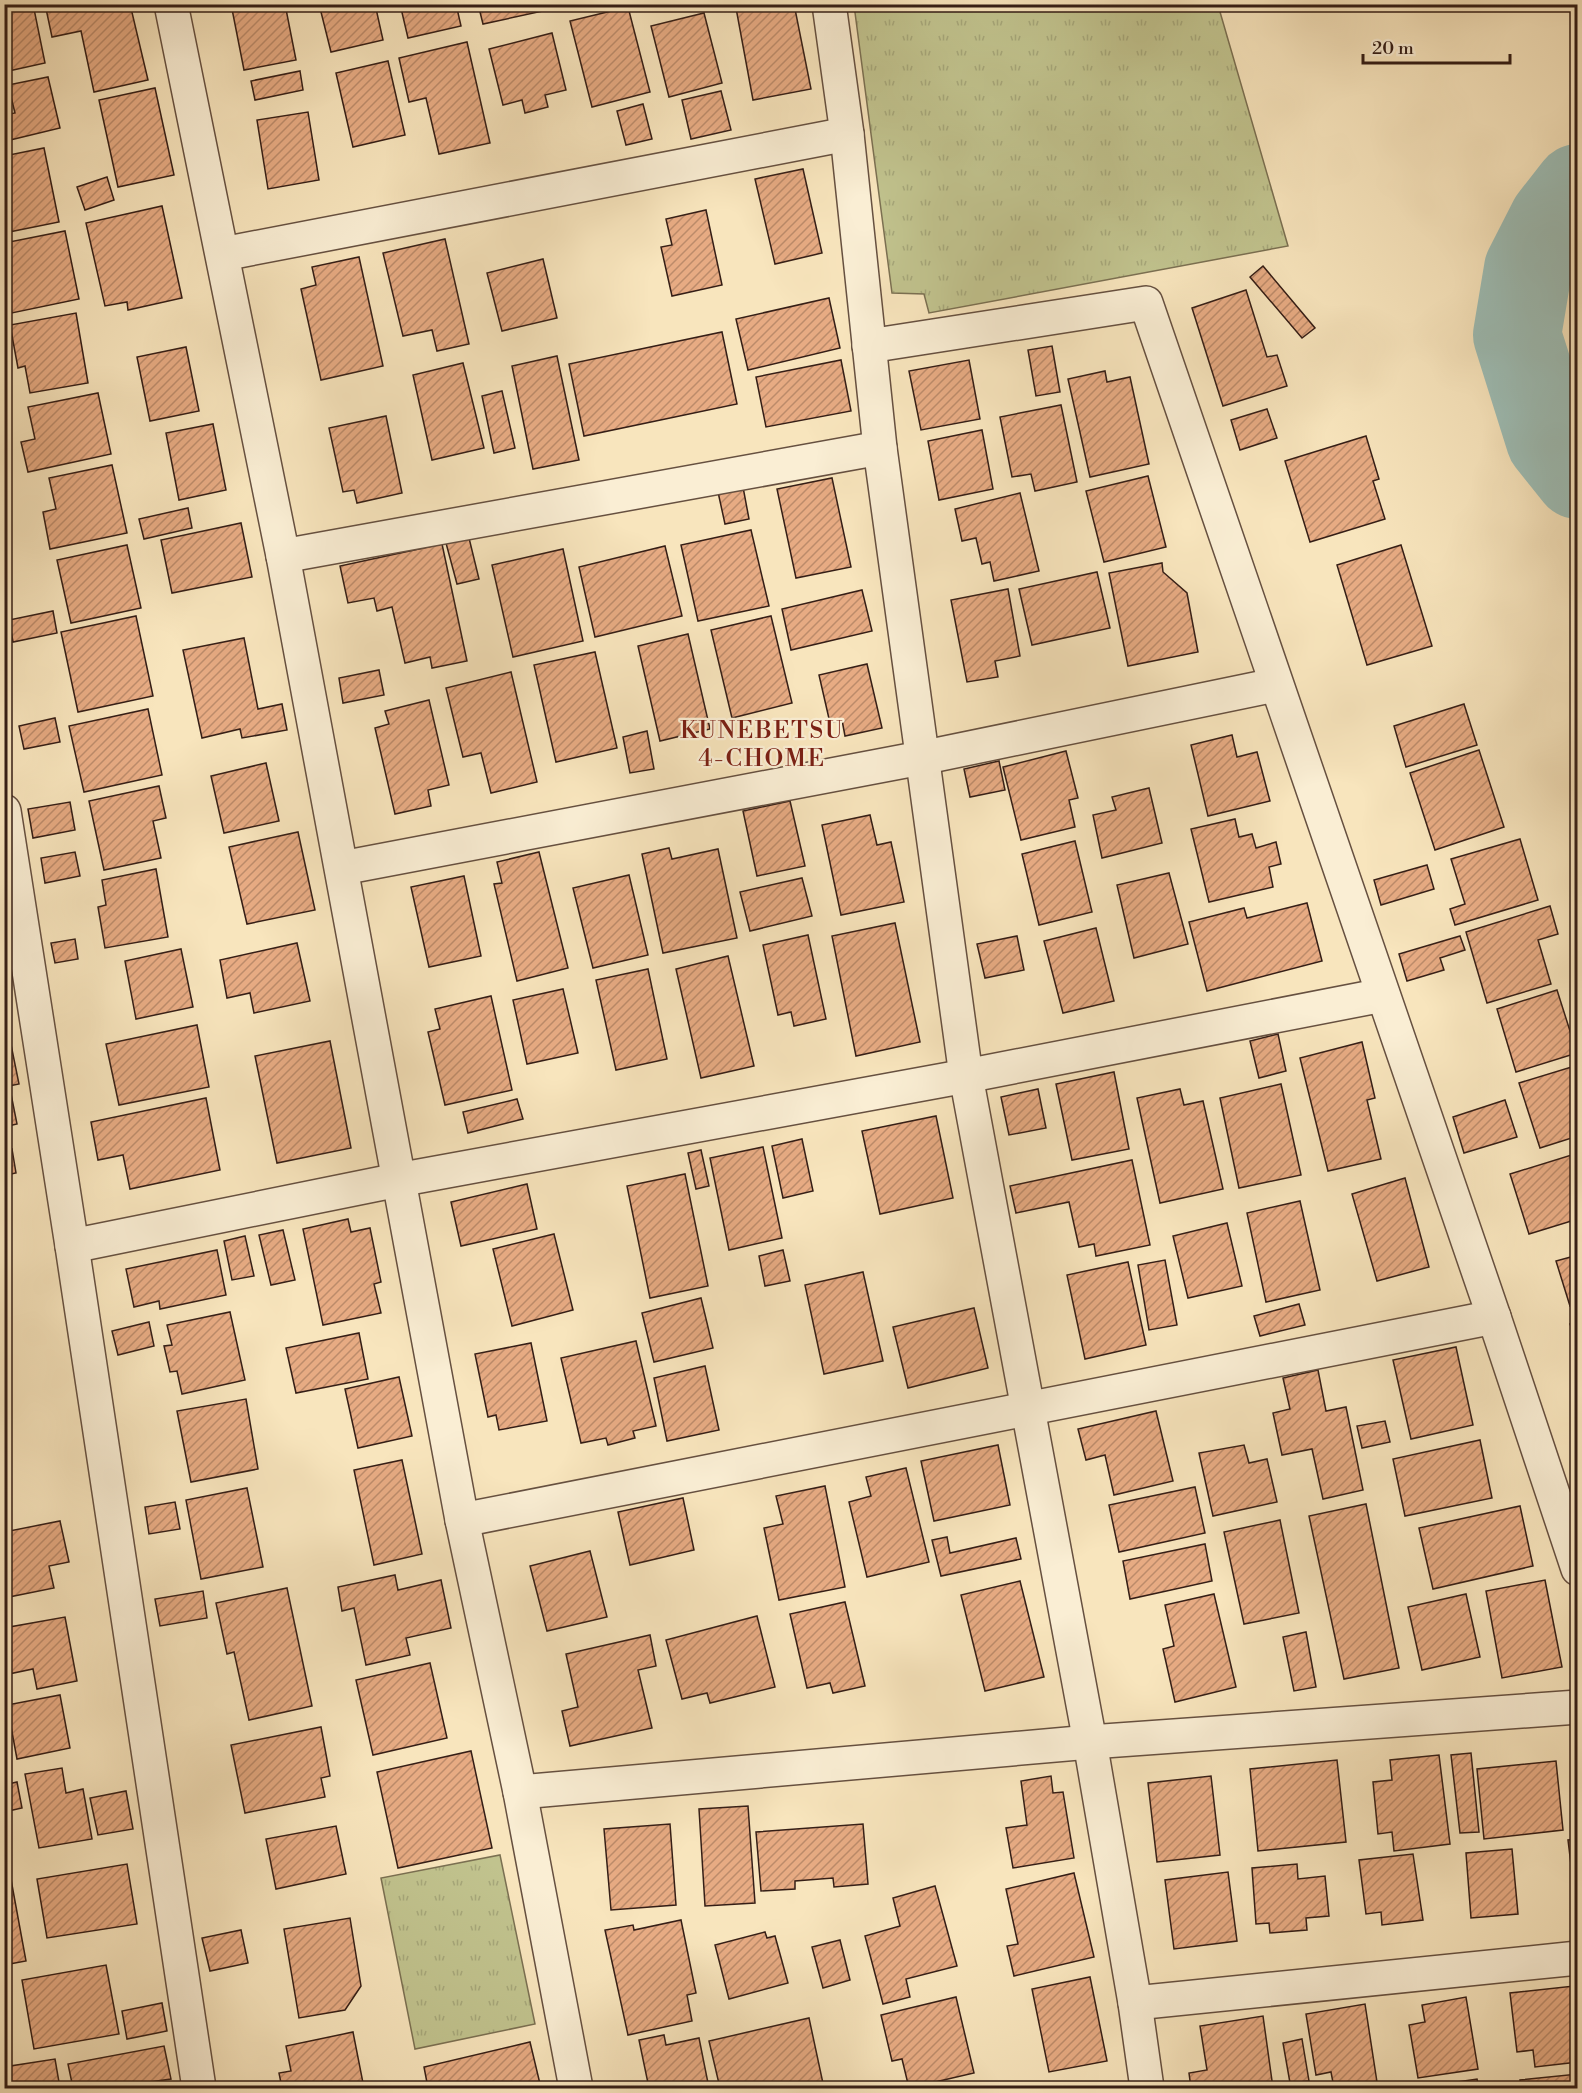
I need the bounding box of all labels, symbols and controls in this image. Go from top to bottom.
scale bar [1363,27,1510,65]
text: 20 m [1372,37,1414,60]
district label: KUNEBETSU 4-CHOME [680,716,844,774]

